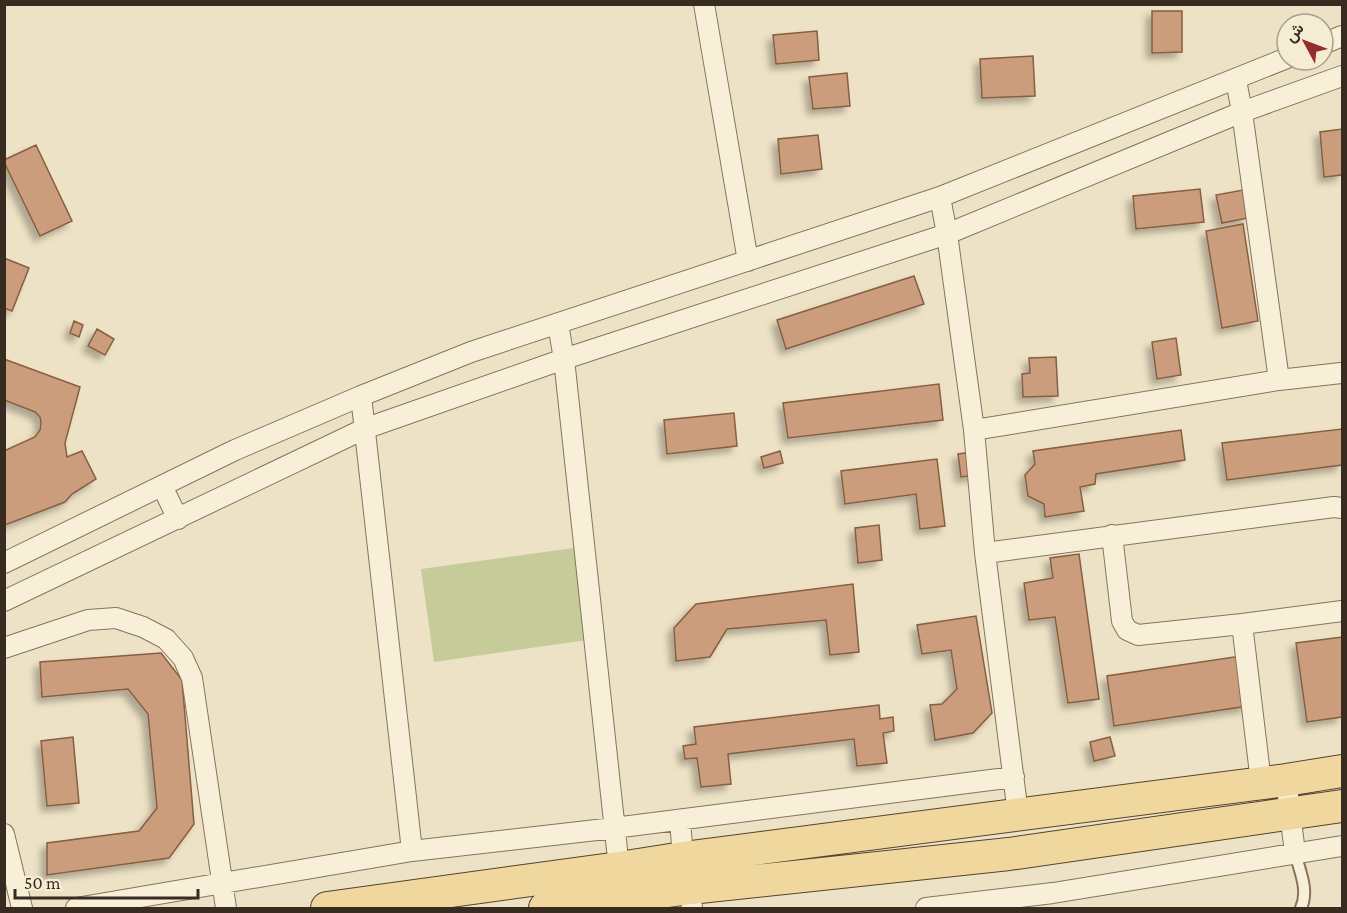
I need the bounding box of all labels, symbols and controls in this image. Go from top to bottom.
north arrow [1275,12,1335,72]
text: ش [1281,20,1308,46]
scale bar [15,862,198,900]
text: 50 m [24,873,61,893]

